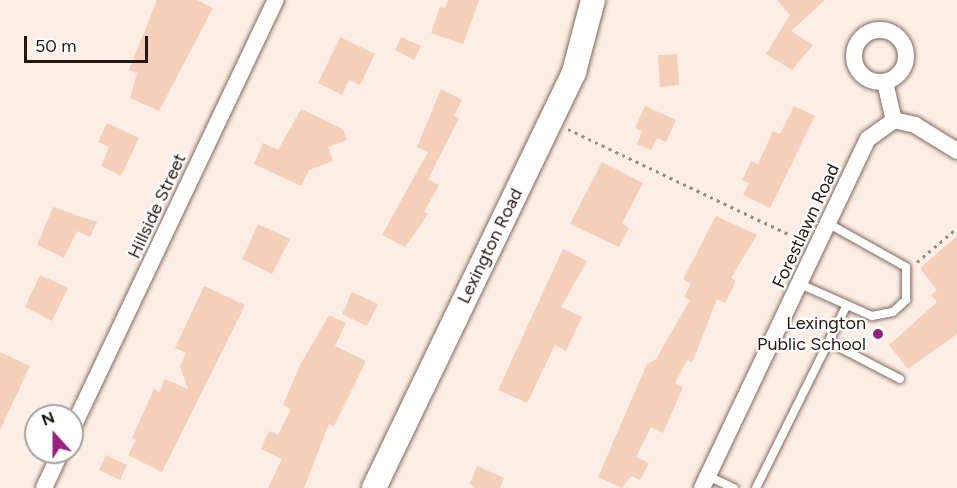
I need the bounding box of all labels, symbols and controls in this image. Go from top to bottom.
scale bar [27,24,152,62]
text: 50 m [35,35,77,57]
street label: Hillside Street [123,150,191,262]
street label: Forestlawn Road [768,161,844,291]
street label: Lexington Road [453,185,527,307]
place label: Lexington Public School [757,313,866,356]
marker: Lexington Public School [871,327,885,341]
north arrow [24,404,84,464]
text: N [39,408,57,430]

